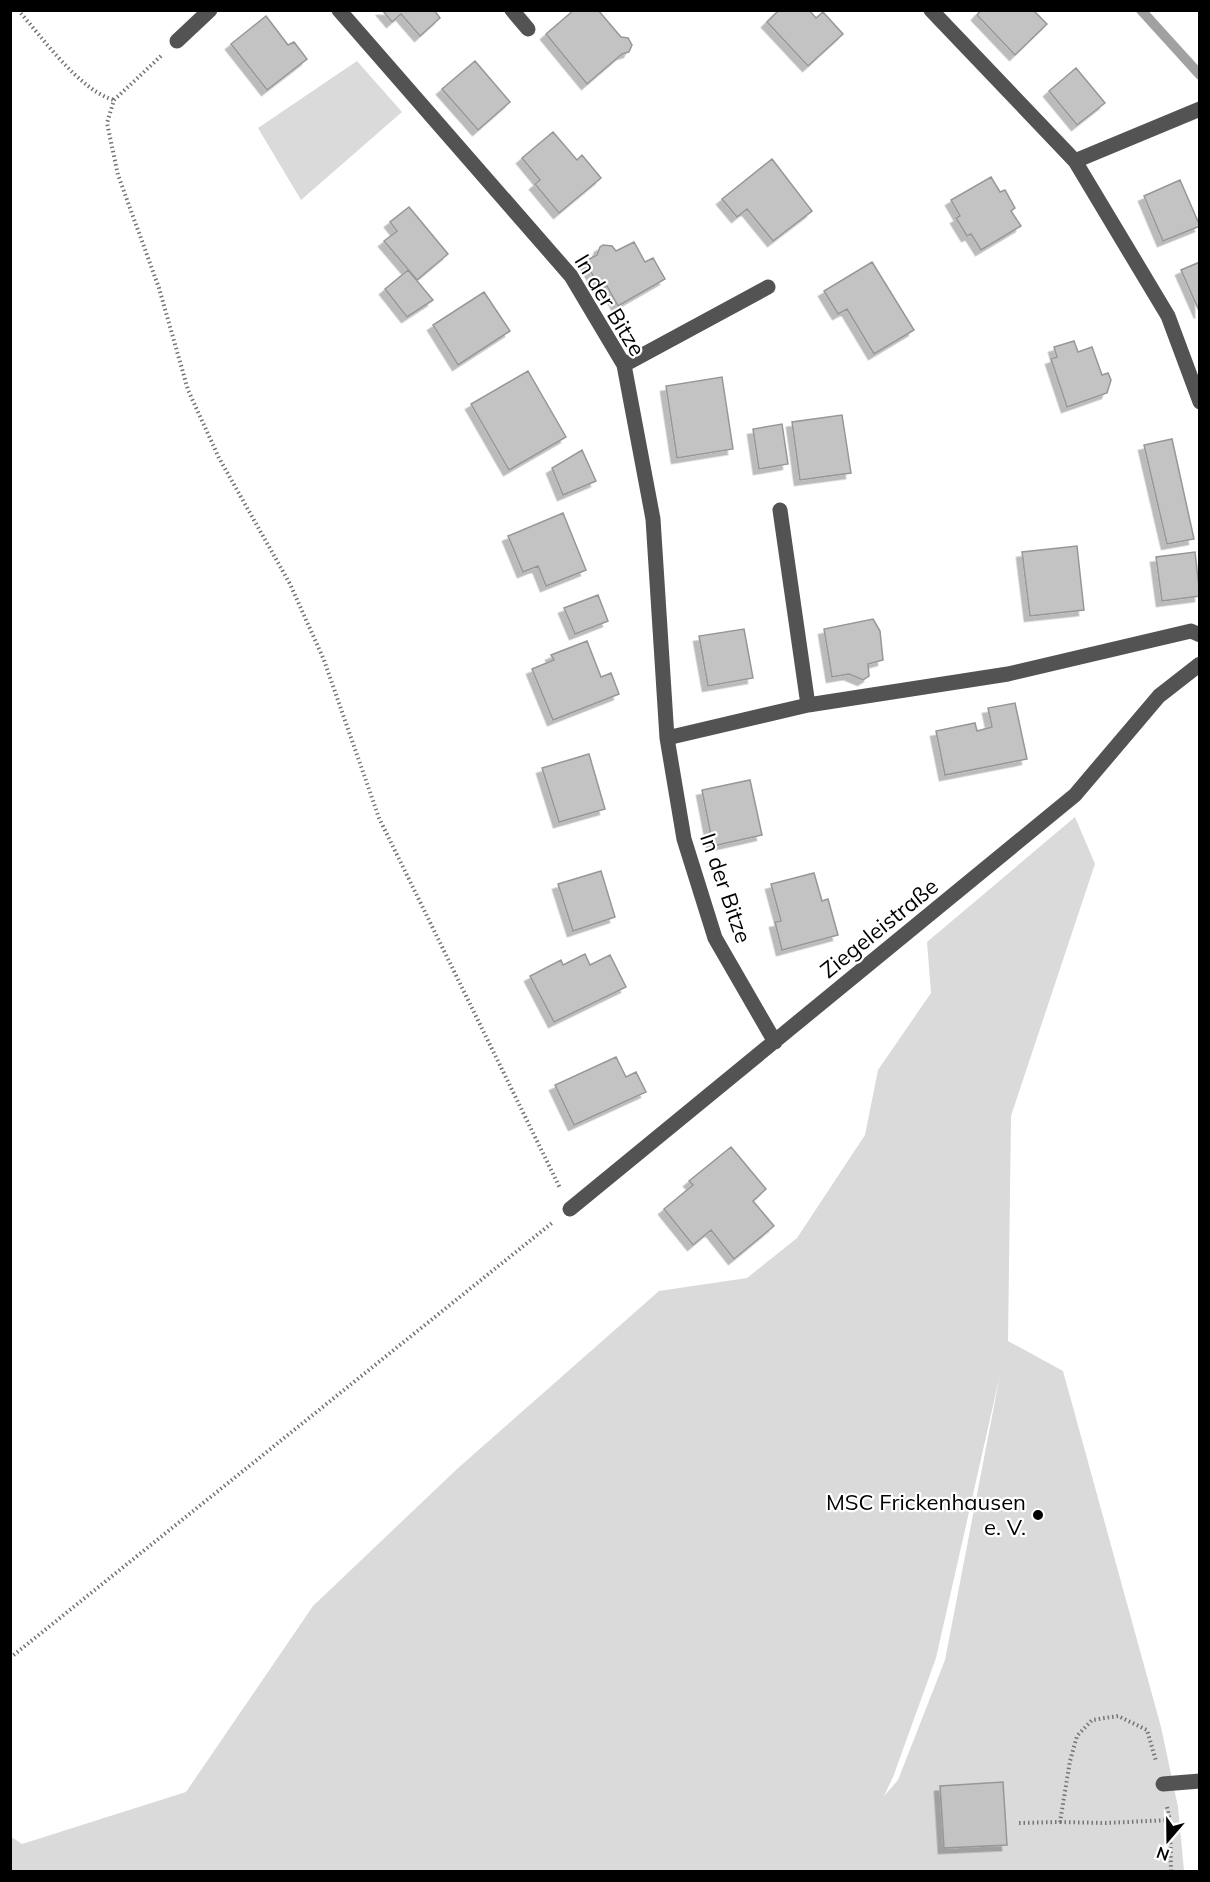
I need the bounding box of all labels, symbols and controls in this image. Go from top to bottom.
street label: In der Bitze [569,249,651,361]
street label: In der Bitze [694,829,758,947]
street label: Ziegeleistraße [814,872,944,984]
place label: MSC Frickenhausen e. V. [826,1488,1026,1541]
marker: MSC Frickenhausen e. V. [1031,1508,1045,1522]
north arrow [1138,1810,1198,1870]
text: N [1154,1843,1172,1866]

